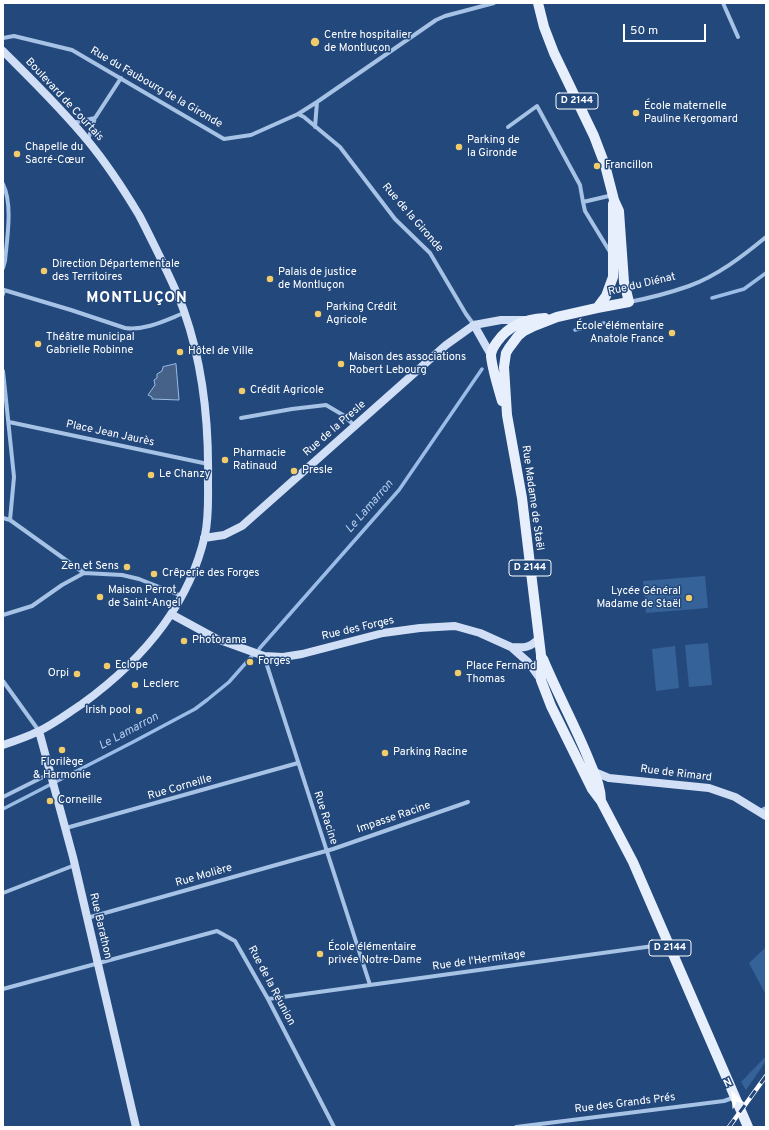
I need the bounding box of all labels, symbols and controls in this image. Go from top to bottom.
scale bar [625,16,708,42]
text: 50 m [630,23,658,39]
place label: Centre hospitalier de Montluçon [324,29,412,55]
marker: Centre hospitalier de Montluçon [309,36,321,48]
street label: Rue du Faubourg de la Gironde [88,45,224,131]
street label: Boulevard de Courtais [22,56,106,144]
road number: D 2144 [556,93,598,109]
place label: École maternelle Pauline Kergomard [644,100,738,126]
marker: École maternelle Pauline Kergomard [631,108,641,118]
place label: Parking de la Gironde [467,134,520,160]
place label: Chapelle du Sacré-Cœur [25,141,85,167]
marker: Parking de la Gironde [454,142,464,152]
marker: Chapelle du Sacré-Cœur [12,149,22,159]
place label: Francillon [605,159,653,173]
marker: Francillon [592,161,602,171]
street label: Rue de la Gironde [379,181,445,255]
place label: Direction Départementale des Territoires [52,258,180,284]
marker: Direction Départementale des Territoires [39,266,49,276]
place label: Palais de justice de Montluçon [278,266,357,292]
street label: Rue du Diénat [607,271,677,299]
marker: Palais de justice de Montluçon [265,274,275,284]
district label: MONTLUÇON [86,290,188,308]
place label: Parking Crédit Agricole [326,301,397,327]
marker: Parking Crédit Agricole [313,309,323,319]
place label: École élémentaire Anatole France [576,320,664,346]
marker: École élémentaire Anatole France [667,328,677,338]
place label: Théâtre municipal Gabrielle Robinne [46,331,135,357]
marker: Théâtre municipal Gabrielle Robinne [33,339,43,349]
place label: Hôtel de Ville [188,345,253,359]
marker: Hôtel de Ville [175,347,185,357]
place label: Maison des associations Robert Lebourg [349,351,466,377]
marker: Maison des associations Robert Lebourg [336,359,346,369]
place label: Crédit Agricole [250,384,324,398]
marker: Crédit Agricole [237,386,247,396]
street label: Rue de la Presle [301,398,369,460]
street label: Place Jean Jaurès [65,418,155,450]
street label: Rue Madame de Staël [518,444,546,552]
place label: Pharmacie Ratinaud [233,447,286,473]
marker: Pharmacie Ratinaud [220,455,230,465]
place label: Presle [302,464,333,478]
marker: Presle [289,466,299,476]
place label: Le Chanzy [159,468,210,482]
marker: Le Chanzy [146,470,156,480]
water label: Le Lamarron [343,478,397,536]
place label: Zen et Sens [61,560,119,574]
road number: D 2144 [509,560,551,576]
marker: Zen et Sens [122,562,132,572]
place label: Crêperie des Forges [162,567,259,581]
marker: Crêperie des Forges [149,569,159,579]
place label: Maison Perrot de Saint-Angel [108,584,181,610]
place label: Lycée Général Madame de Staël [596,585,681,611]
marker: Maison Perrot de Saint-Angel [95,592,105,602]
marker: Lycée Général Madame de Staël [684,593,694,603]
street label: Rue des Forges [320,614,396,644]
place label: Photorama [192,634,247,648]
marker: Photorama [179,636,189,646]
place label: Forges [258,655,290,669]
marker: Forges [245,657,255,667]
place label: Eclope [115,659,148,673]
place label: Place Fernand Thomas [466,660,536,686]
marker: Eclope [102,661,112,671]
place label: Orpi [48,667,69,681]
marker: Place Fernand Thomas [453,668,463,678]
marker: Orpi [72,669,82,679]
place label: Leclerc [143,678,179,692]
marker: Leclerc [130,680,140,690]
place label: Irish pool [85,704,131,718]
marker: Irish pool [134,706,144,716]
water label: Le Lamarron [97,710,161,754]
marker: Florilège & Harmonie [57,745,67,755]
place label: Parking Racine [393,746,467,760]
marker: Parking Racine [380,748,390,758]
place label: Florilège & Harmonie [33,756,91,782]
street label: Rue de Rimard [639,763,713,785]
street label: Rue Corneille [146,773,214,803]
street label: Rue Racine [310,790,340,846]
place label: Corneille [58,794,102,808]
marker: Corneille [45,796,55,806]
street label: Impasse Racine [355,799,433,837]
street label: Rue Molière [174,862,234,890]
street label: Rue Barathon [86,892,114,960]
road number: D 2144 [649,940,691,956]
place label: École élémentaire privée Notre-Dame [328,941,422,967]
street label: Rue de la Réunion [244,944,298,1028]
street label: Rue de l'Hermitage [432,948,526,974]
marker: École élémentaire privée Notre-Dame [315,949,325,959]
north arrow [713,1074,753,1114]
text: N [721,1075,734,1091]
street label: Rue des Grands Prés [574,1091,676,1117]

